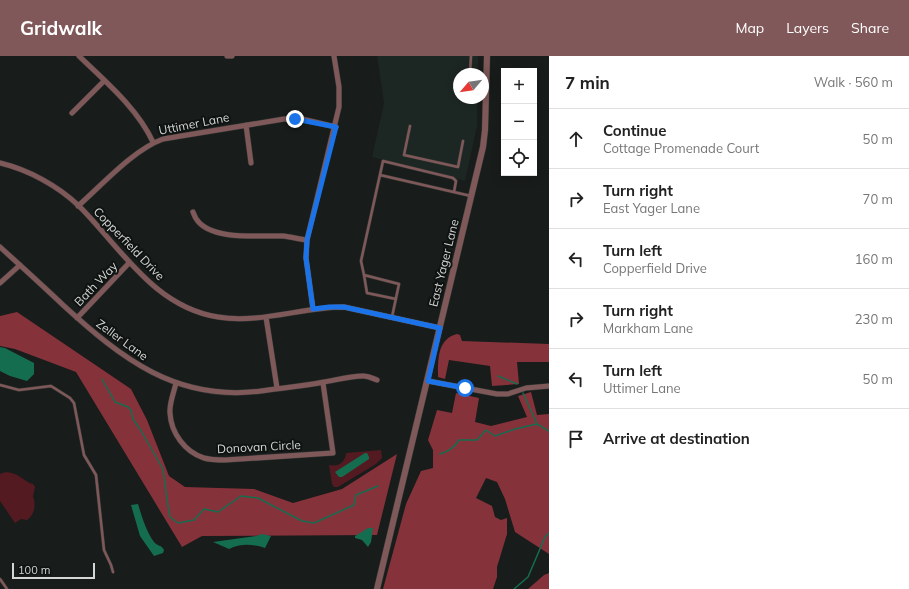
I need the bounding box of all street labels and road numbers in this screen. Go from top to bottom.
street label: Uttimer Lane [157,109,231,138]
street label: Copperfield Drive [91,204,168,283]
street label: East Yager Lane [425,218,462,308]
street label: Bath Way [71,258,121,309]
street label: Zeller Lane [93,316,151,363]
street label: Donovan Circle [217,437,301,456]

